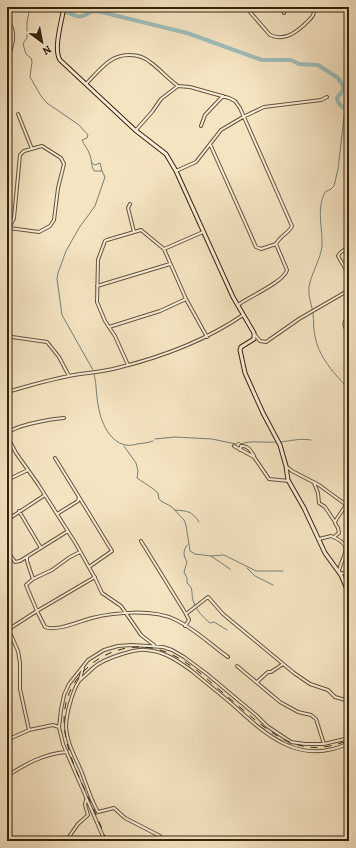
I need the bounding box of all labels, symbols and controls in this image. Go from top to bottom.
north arrow [22,22,62,62]
text: N [40,42,54,59]

